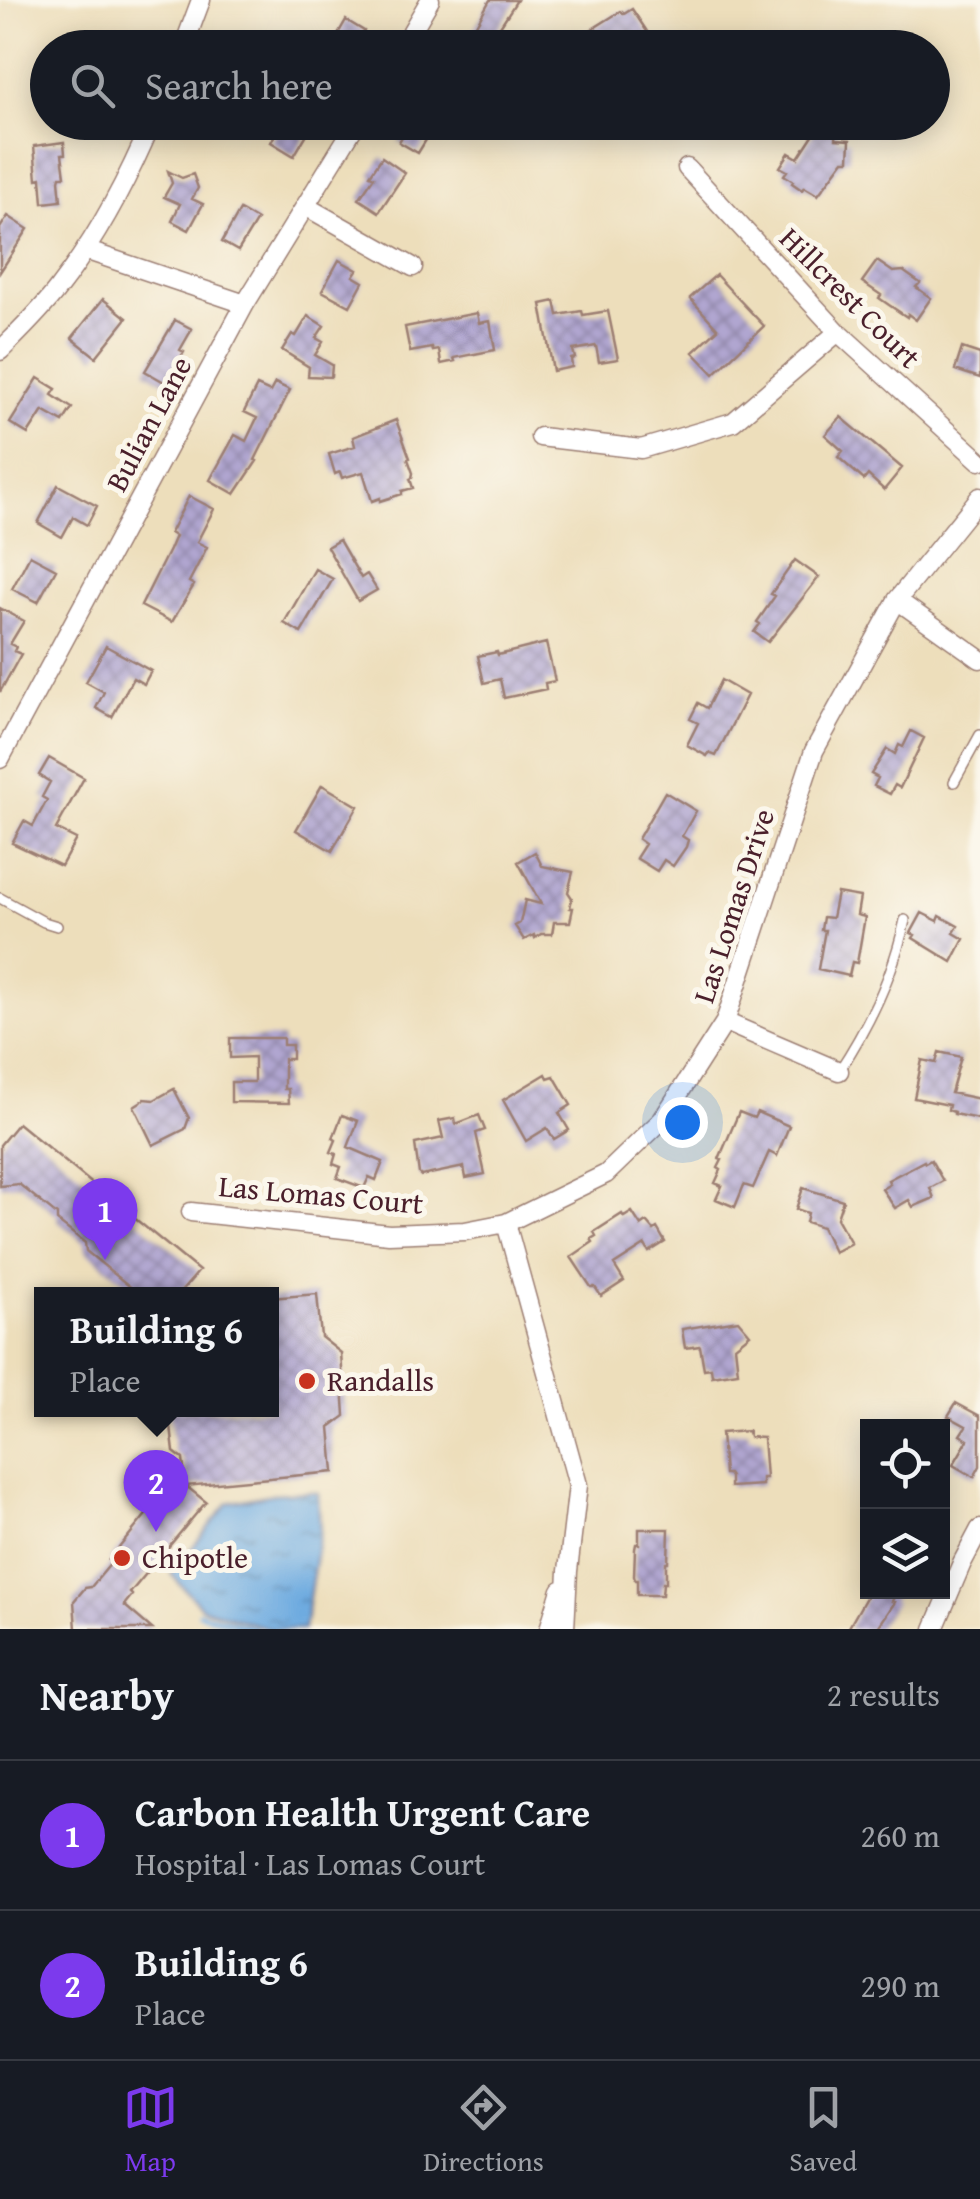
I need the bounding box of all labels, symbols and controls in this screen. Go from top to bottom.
search box [30,30,950,140]
text: Search here [145,57,333,113]
icon: search [65,58,120,113]
street label: Hillcrest Court [770,217,932,378]
street label: Bulian Lane [94,348,202,499]
street label: Las Lomas Drive [681,803,785,1008]
your location [657,1097,708,1148]
street label: Las Lomas Court [217,1163,426,1225]
pin: 1 [72,1178,138,1260]
popup [34,1287,279,1417]
text: Building 6 [70,1301,243,1357]
text: Place [70,1357,141,1404]
place label: Randalls [327,1358,434,1402]
marker: Randalls [296,1370,318,1392]
map controls [860,1419,950,1599]
button: locate [860,1419,950,1509]
pin: 2 [124,1450,188,1532]
button: layers [860,1509,950,1599]
place label: Chipotle [142,1535,248,1579]
marker: Chipotle [111,1547,133,1569]
text: Nearby [40,1664,174,1725]
text: 2 results [827,1671,940,1718]
text: Carbon Health Urgent Care [135,1784,590,1840]
text: 1 [64,1812,81,1859]
text: 260 m [861,1812,940,1859]
text: Hospital · Las Lomas Court [135,1840,485,1887]
text: Building 6 [135,1934,308,1990]
text: 2 [64,1962,81,2009]
text: 290 m [861,1962,940,2009]
text: Place [135,1990,206,2037]
tab: Map [123,2080,178,2181]
tab: Directions [423,2080,544,2181]
tab: Saved [789,2080,857,2181]

